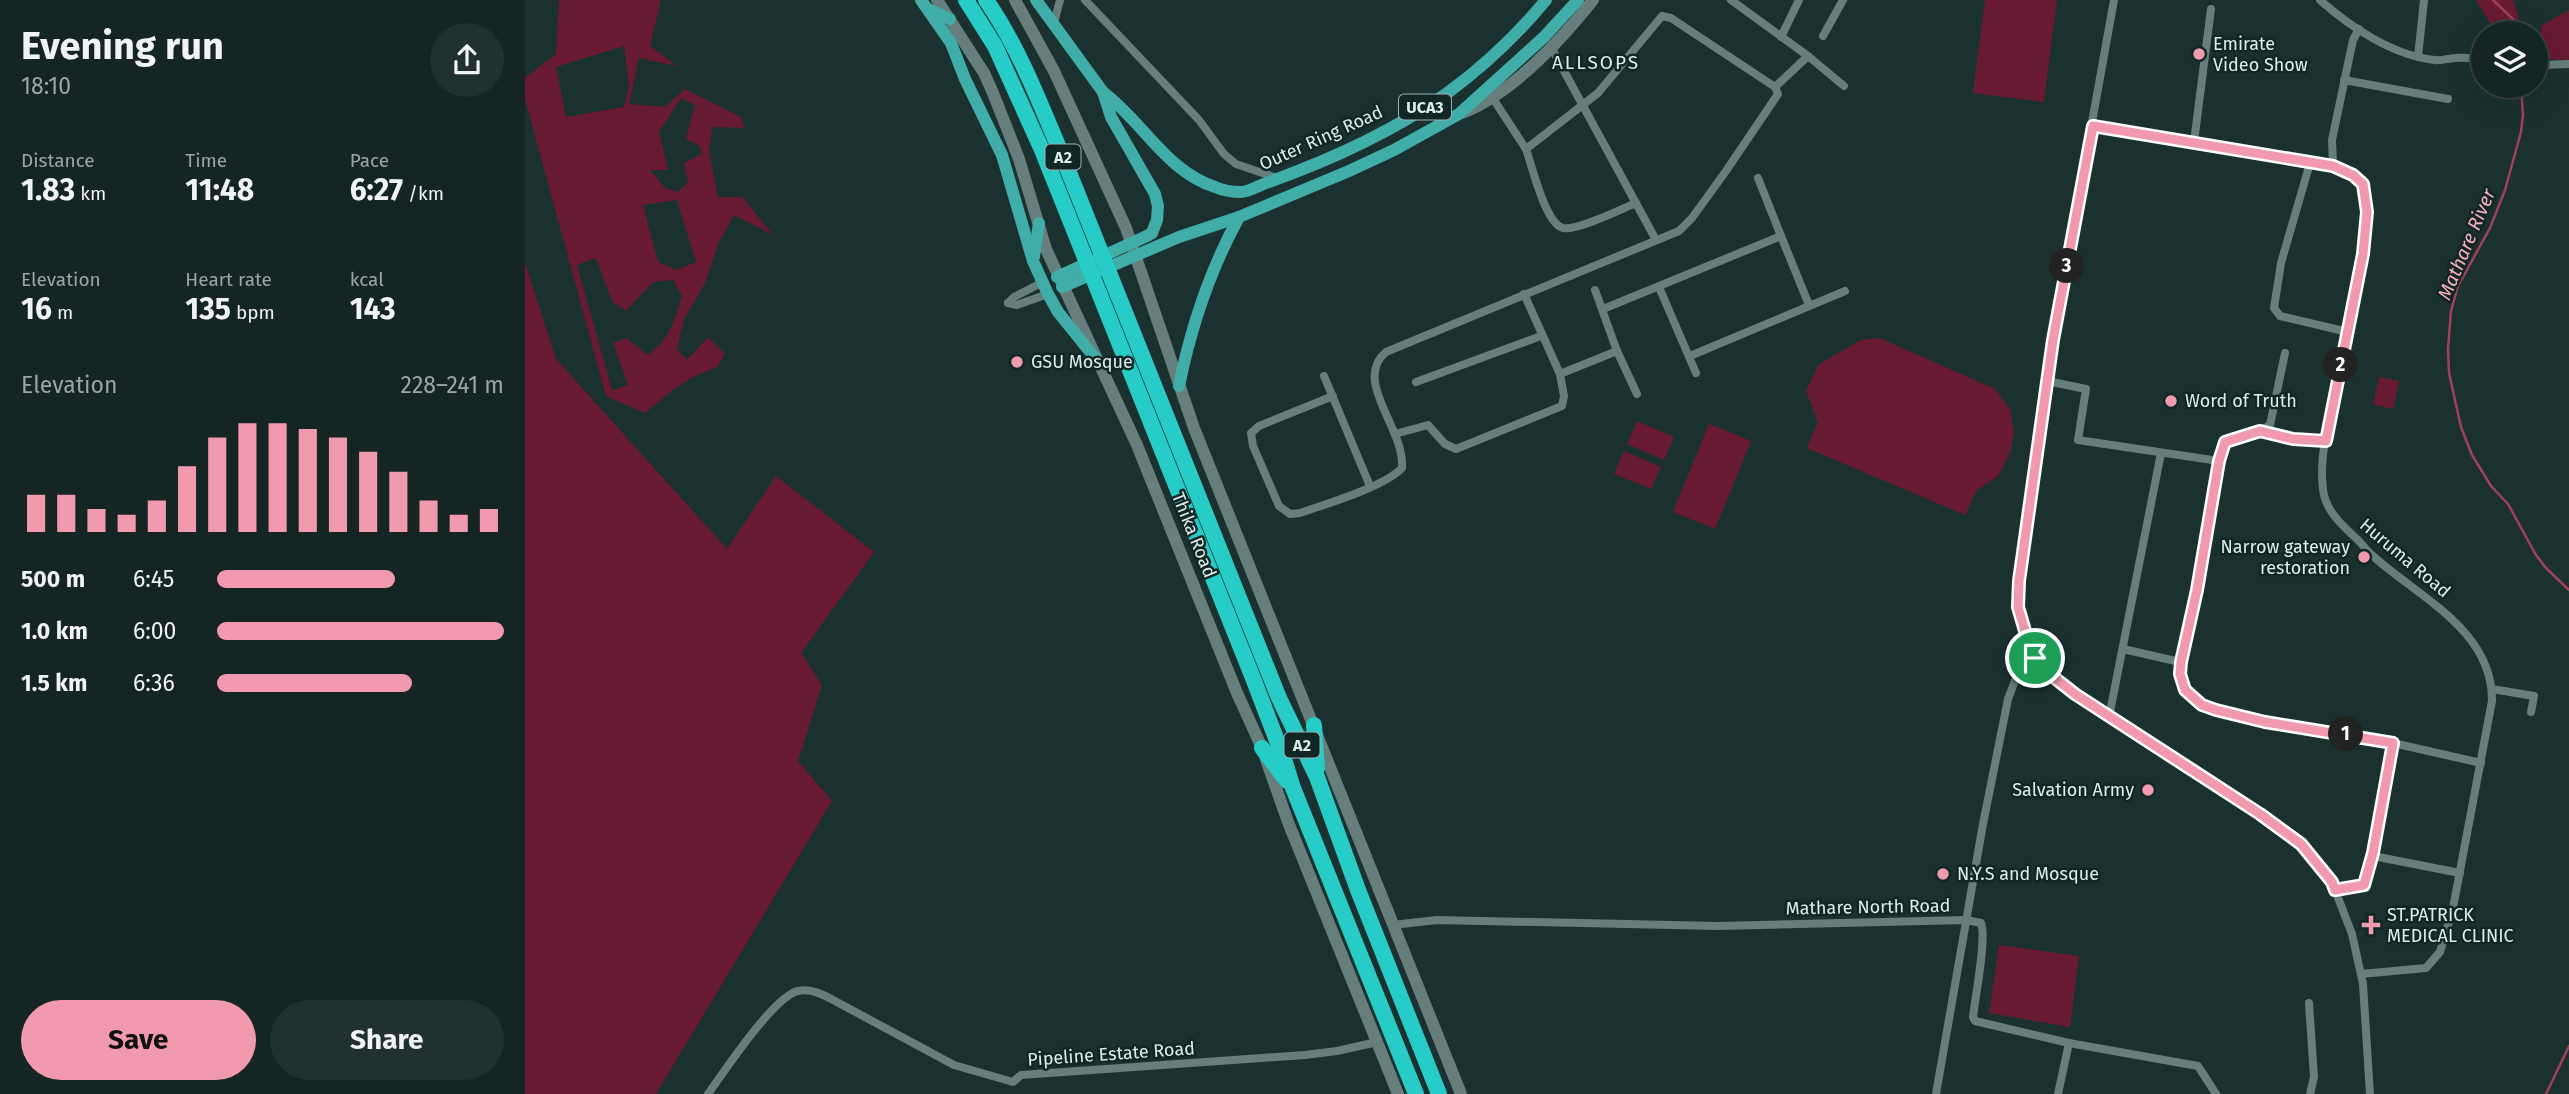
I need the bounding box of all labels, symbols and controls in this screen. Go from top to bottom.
map controls [2471,21,2548,98]
button: layers [2471,21,2548,98]
text: Evening run [21,23,224,69]
button: share [430,23,504,97]
place label: Emirate Video Show [2213,33,2308,76]
marker: Emirate Video Show [2191,46,2207,62]
district label: ALLSOPS [1552,51,1640,74]
text: 18:10 [21,72,71,100]
road number: UCA3 [1399,94,1451,120]
street label: Outer Ring Road [1256,101,1386,175]
road number: A2 [1045,144,1081,169]
text: Distance [21,149,95,172]
text: Time [185,149,227,172]
text: Pace [350,149,389,172]
text: 1.83 [21,172,75,208]
text: 11:48 [185,172,254,208]
text: 6:27 [350,172,403,208]
text: km [75,182,106,205]
text: /km [403,182,444,205]
water label: Mathare River [2433,185,2500,303]
pin: 3 [2049,248,2085,284]
text: 3 [2062,254,2071,277]
text: Elevation [21,268,101,291]
text: Heart rate [185,268,272,291]
text: kcal [350,268,384,291]
text: 16 [21,291,52,327]
text: 135 [185,291,231,327]
text: 143 [350,291,396,327]
text: m [52,301,73,324]
text: bpm [231,301,275,324]
pin: 2 [2323,348,2359,382]
place label: GSU Mosque [1031,351,1133,373]
text: 2 [2336,353,2345,376]
marker: GSU Mosque [1009,354,1025,370]
text: Elevation [21,371,117,399]
text: 228–241 m [401,371,504,399]
place label: Word of Truth [2185,390,2297,412]
marker: Word of Truth [2163,393,2179,409]
street label: Thika Road [1167,489,1221,581]
street label: Huruma Road [2355,514,2455,602]
place label: Narrow gateway restoration [2220,536,2350,579]
marker: Narrow gateway restoration [2356,549,2372,565]
text: 500 m [21,565,85,593]
text: 6:45 [133,565,174,593]
text: 1.0 km [21,617,88,645]
text: 6:00 [133,617,176,645]
pin [2005,628,2065,688]
icon: arrive [2016,639,2054,677]
text: 1.5 km [21,669,87,697]
text: 6:36 [133,669,175,697]
pin: 1 [2329,716,2364,752]
text: 1 [2341,722,2350,745]
road number: A2 [1285,732,1319,758]
place label: Salvation Army [2012,779,2134,801]
marker: Salvation Army [2140,782,2156,798]
place label: N.Y.S and Mosque [1957,863,2099,885]
marker: N.Y.S and Mosque [1935,866,1951,882]
street label: Mathare North Road [1785,895,1951,919]
place label: ST.PATRICK MEDICAL CLINIC [2387,904,2514,947]
marker: ST.PATRICK MEDICAL CLINIC [2361,915,2381,935]
button: Save [21,1000,256,1080]
button: Share [270,1000,504,1080]
street label: Pipeline Estate Road [1026,1037,1196,1071]

